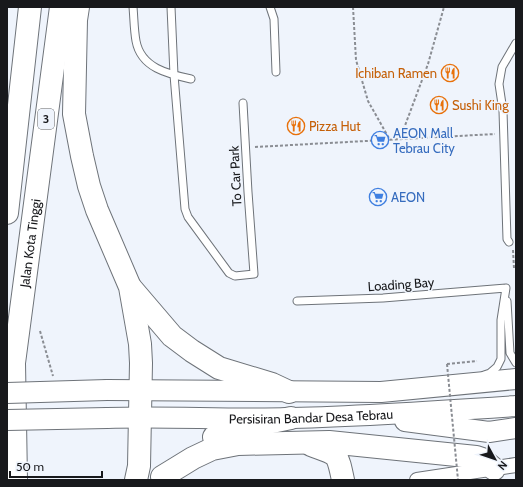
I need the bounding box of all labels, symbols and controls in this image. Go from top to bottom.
restaurant icon: Ichiban Ramen [440,63,460,83]
place label: Ichiban Ramen [355,65,437,81]
restaurant icon: Sushi King [429,95,449,115]
place label: Sushi King [452,97,509,113]
road number: 3 [38,109,54,129]
restaurant icon: Pizza Hut [286,116,306,136]
place label: Pizza Hut [309,118,361,134]
place label: AEON Mall Tebrau City [393,125,455,156]
supermarket icon: AEON Mall Tebrau City [370,130,390,150]
street label: To Car Park [225,145,245,207]
supermarket icon: AEON [368,187,388,207]
place label: AEON [391,189,425,205]
street label: Jalan Kota Tinggi [16,198,44,289]
street label: Loading Bay [367,274,435,294]
street label: Persisiran Bandar Desa Tebrau [229,406,394,427]
north arrow [475,439,515,479]
scale bar [10,453,102,479]
text: N [495,458,511,473]
text: 50 m [16,459,44,474]

